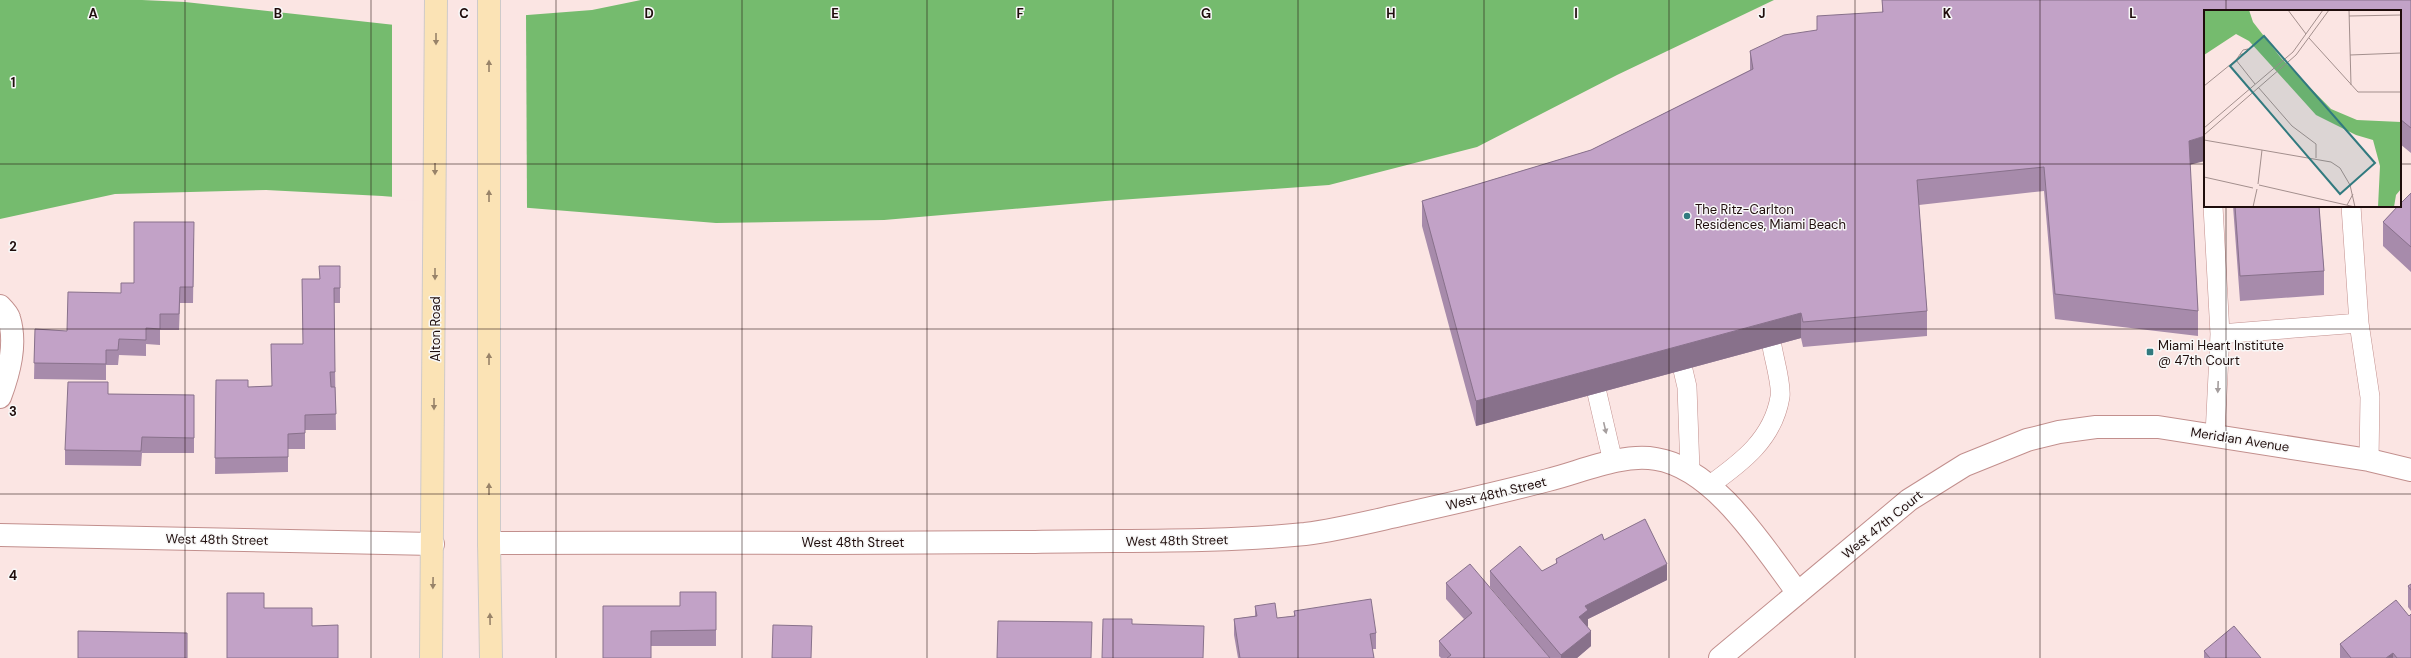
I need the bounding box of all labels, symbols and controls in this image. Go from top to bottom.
text: A [88,5,98,22]
text: B [274,5,282,22]
text: C [459,5,469,22]
text: D [644,5,654,22]
text: E [831,5,839,22]
text: F [1016,5,1024,22]
text: G [1201,5,1211,22]
text: H [1386,5,1396,22]
text: I [1574,5,1578,22]
text: J [1758,5,1766,22]
text: K [1943,5,1952,22]
text: L [2129,5,2137,22]
inset map [2204,10,2401,207]
one-way arrow [433,33,439,46]
one-way arrow [486,59,492,72]
text: 1 [11,74,15,91]
one-way arrow [432,163,438,176]
one-way arrow [486,189,492,202]
place label: The Ritz-Carlton Residences, Miami Beach [1695,201,1846,233]
marker: The Ritz-Carlton Residences, Miami Beach [1682,211,1692,221]
text: 2 [9,238,17,255]
one-way arrow [432,268,438,281]
street label: Alton Road [427,296,444,362]
place label: Miami Heart Institute @ 47th Court [2158,337,2284,369]
marker: Miami Heart Institute @ 47th Court [2145,347,2155,357]
one-way arrow [486,352,492,365]
one-way arrow [2215,381,2221,394]
one-way arrow [431,398,437,411]
text: 3 [9,403,17,420]
one-way arrow [1602,422,1608,434]
street label: Meridian Avenue [2189,423,2290,456]
street label: West 48th Street [1444,473,1548,514]
one-way arrow [486,482,492,495]
street label: West 47th Court [1838,487,1926,562]
street label: West 48th Street [165,530,269,549]
street label: West 48th Street [1125,531,1229,550]
street label: West 48th Street [802,534,904,551]
text: 4 [9,567,17,584]
one-way arrow [430,577,436,590]
one-way arrow [487,612,493,625]

